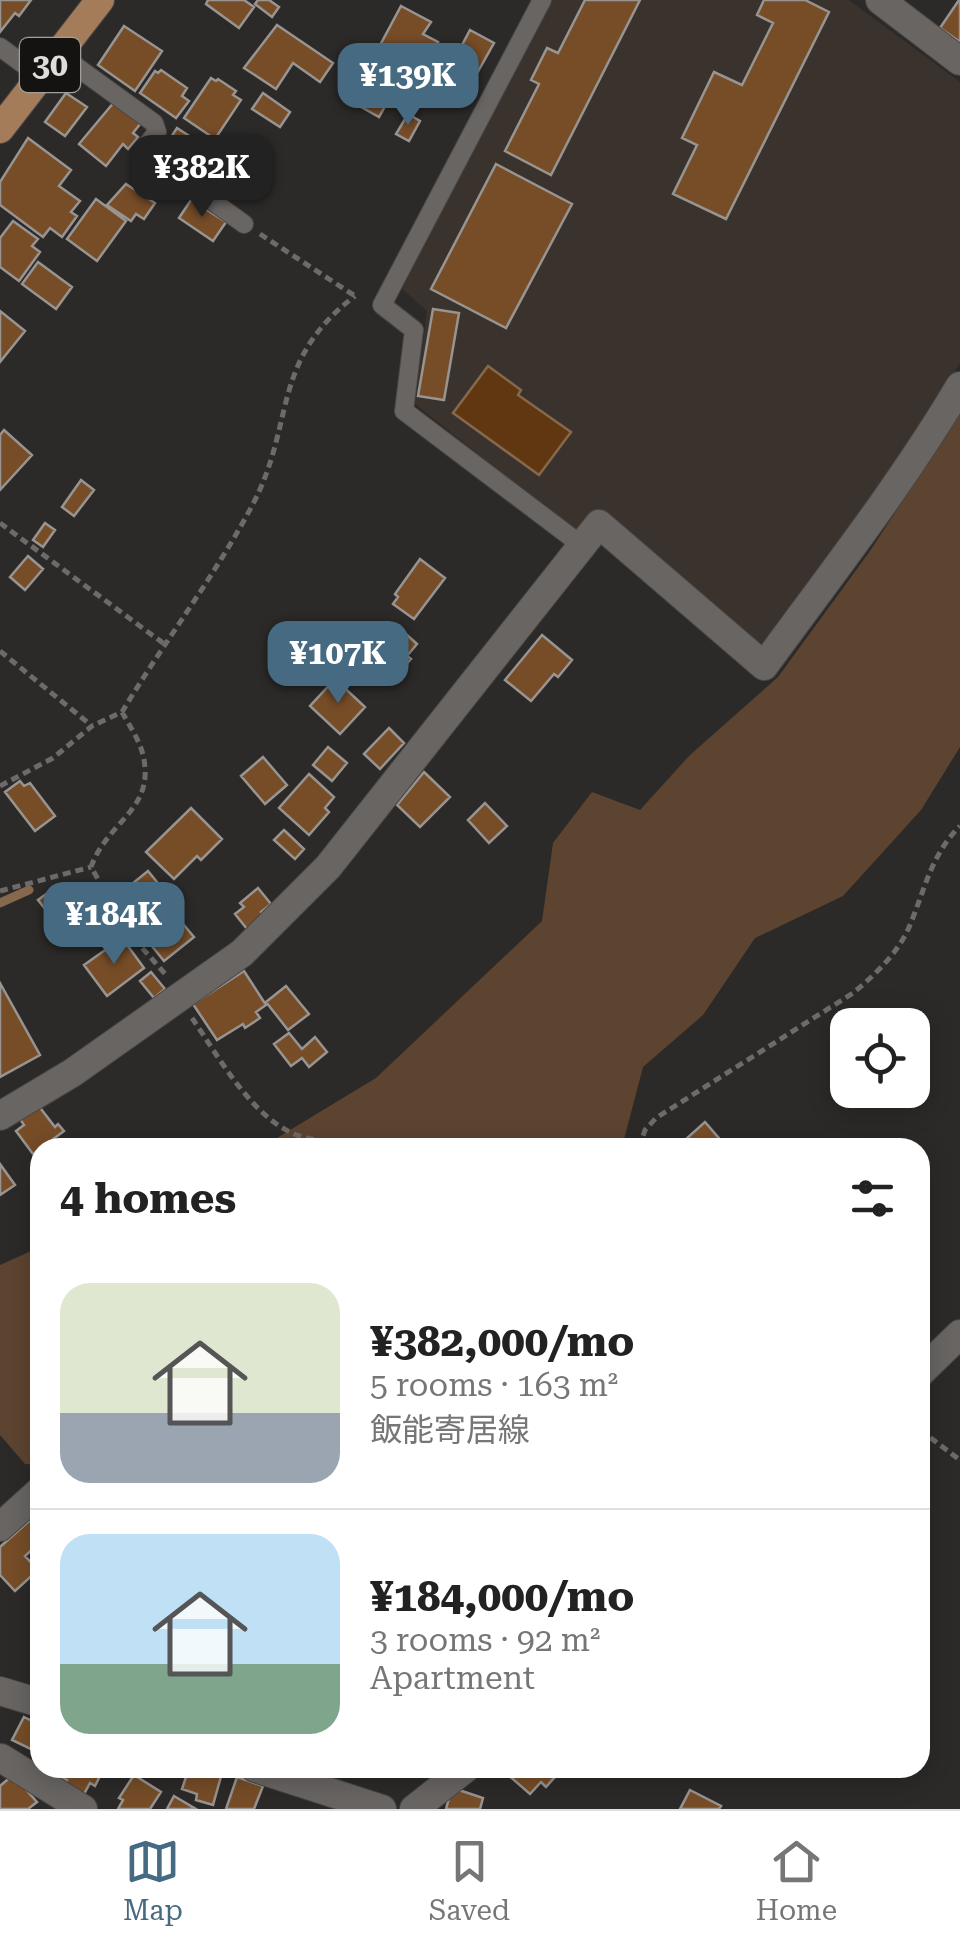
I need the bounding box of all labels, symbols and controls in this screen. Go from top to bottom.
road number: 30 [20,38,80,92]
pin: ¥139K [338,43,478,128]
text: ¥139K [360,56,456,94]
pin: ¥382K [132,135,272,220]
text: ¥382K [154,148,250,186]
pin: ¥107K [268,621,408,706]
text: ¥107K [290,634,386,672]
pin: ¥184K [44,882,184,967]
text: ¥184K [66,895,162,933]
map controls [830,1008,930,1108]
button: locate [830,1008,930,1108]
icon: filters [845,1171,900,1226]
text: 4 homes [60,1174,236,1223]
text: ¥382,000/mo [370,1317,634,1366]
icon: home [140,1323,260,1443]
text: 5 rooms · 163 m² [370,1366,618,1404]
text: 飯能寄居線 [370,1411,530,1449]
text: ¥184,000/mo [370,1572,634,1621]
icon: home [140,1574,260,1694]
text: 3 rooms · 92 m² [370,1621,600,1659]
text: Apartment [370,1659,535,1697]
tab: Map [123,1834,183,1927]
tab: Saved [429,1834,510,1927]
tab: Home [756,1834,837,1927]

